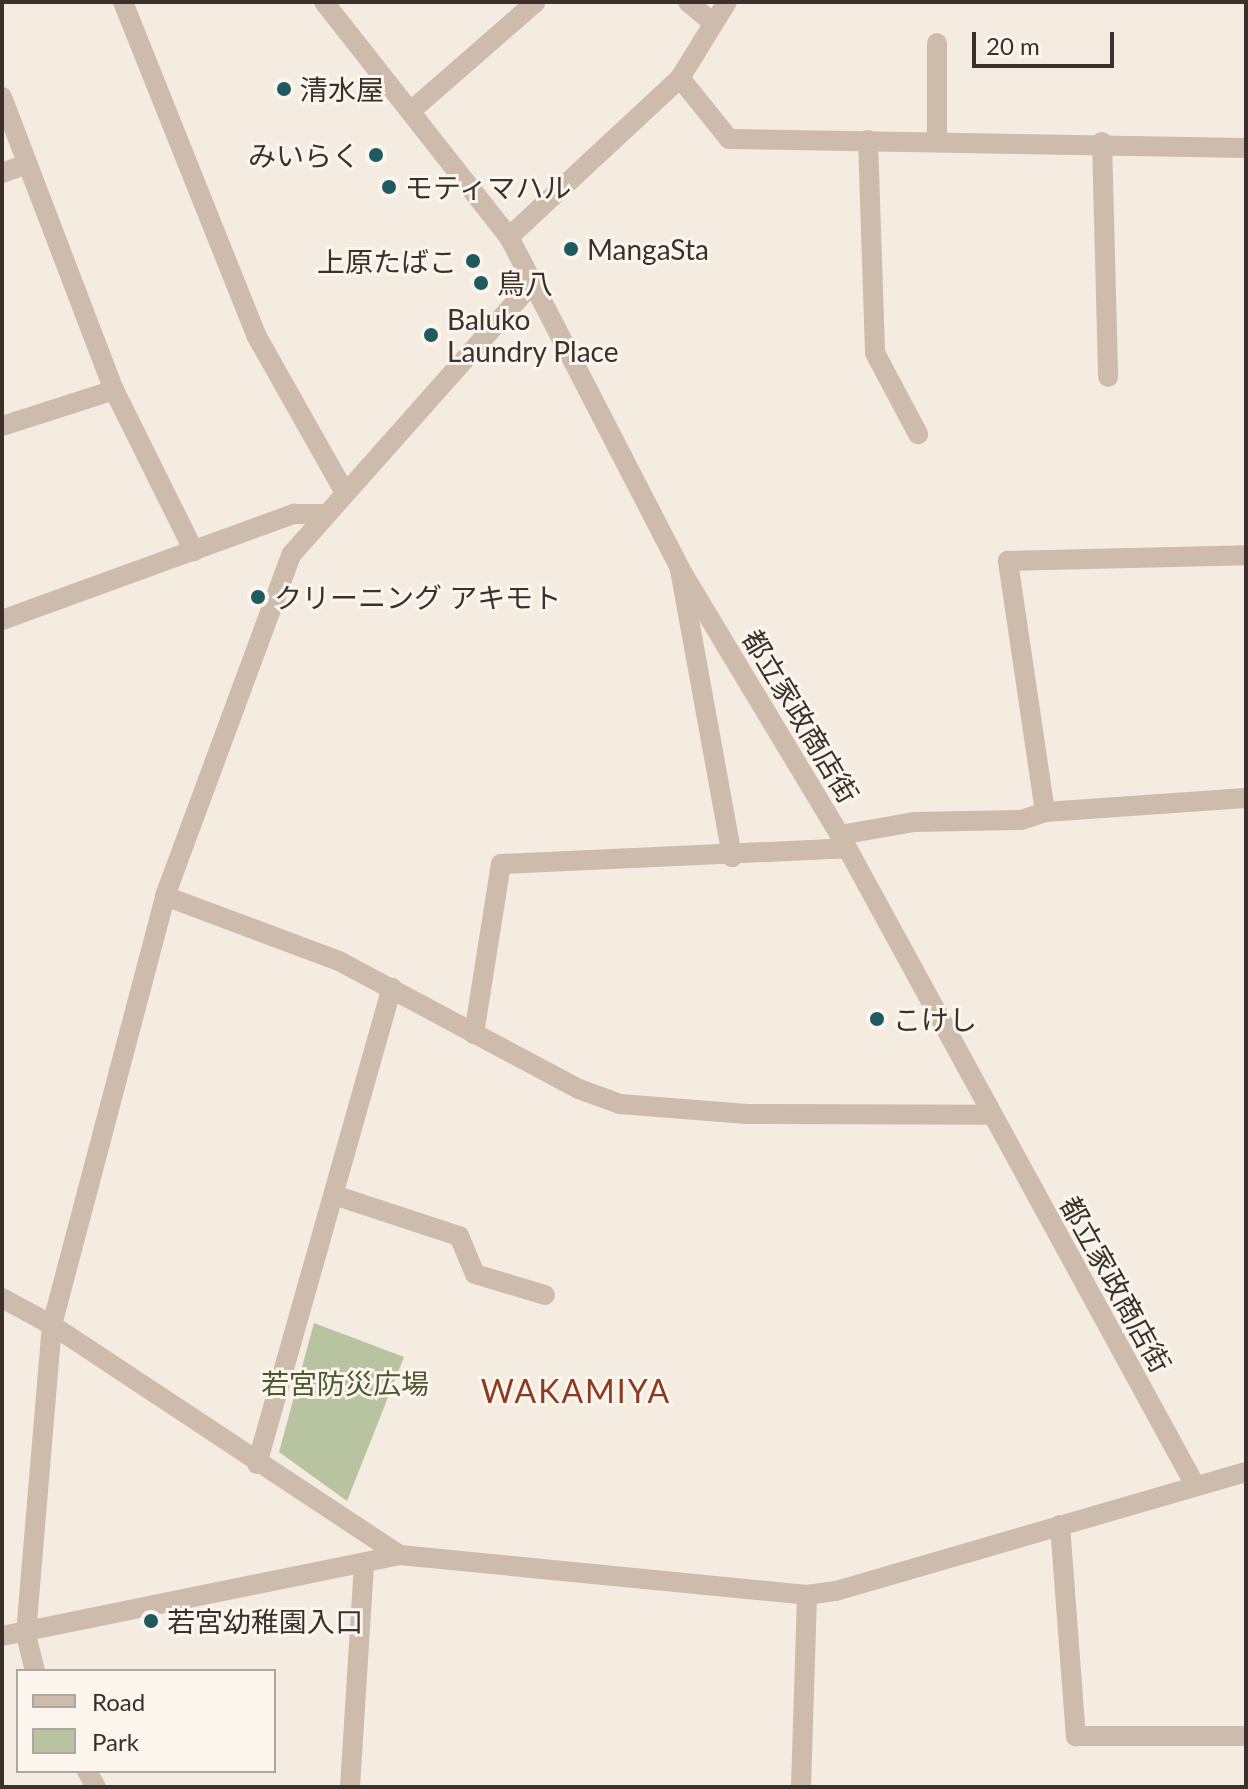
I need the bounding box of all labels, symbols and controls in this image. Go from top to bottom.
scale bar [976,16,1118,66]
text: 20 m [986,31,1040,60]
place label: 清水屋 [300,72,384,106]
marker: 清水屋 [275,80,293,98]
place label: みいらく [248,138,360,172]
marker: みいらく [367,146,385,164]
place label: モティマハル [405,170,573,204]
marker: モティマハル [380,178,398,196]
place label: MangaSta [587,232,709,266]
marker: MangaSta [562,240,580,258]
place label: 上原たばこ [317,244,457,278]
marker: 上原たばこ [464,252,482,270]
place label: 鳥八 [497,266,553,300]
marker: 鳥八 [472,274,490,292]
place label: Baluko Laundry Place [447,302,619,368]
marker: Baluko Laundry Place [422,326,440,344]
place label: クリーニング アキモト [274,580,561,614]
marker: クリーニング アキモト [249,588,267,606]
street label: 都立家政商店街 [736,623,866,809]
place label: こけし [893,1002,977,1036]
marker: こけし [868,1010,886,1028]
street label: 都立家政商店街 [1054,1190,1178,1378]
park label: 若宮防災広場 [261,1366,429,1400]
district label: WAKAMIYA [481,1372,671,1410]
place label: 若宮幼稚園入口 [167,1604,363,1638]
marker: 若宮幼稚園入口 [142,1612,160,1630]
legend [16,1669,276,1773]
text: Road [92,1687,145,1716]
text: Park [92,1727,139,1756]

